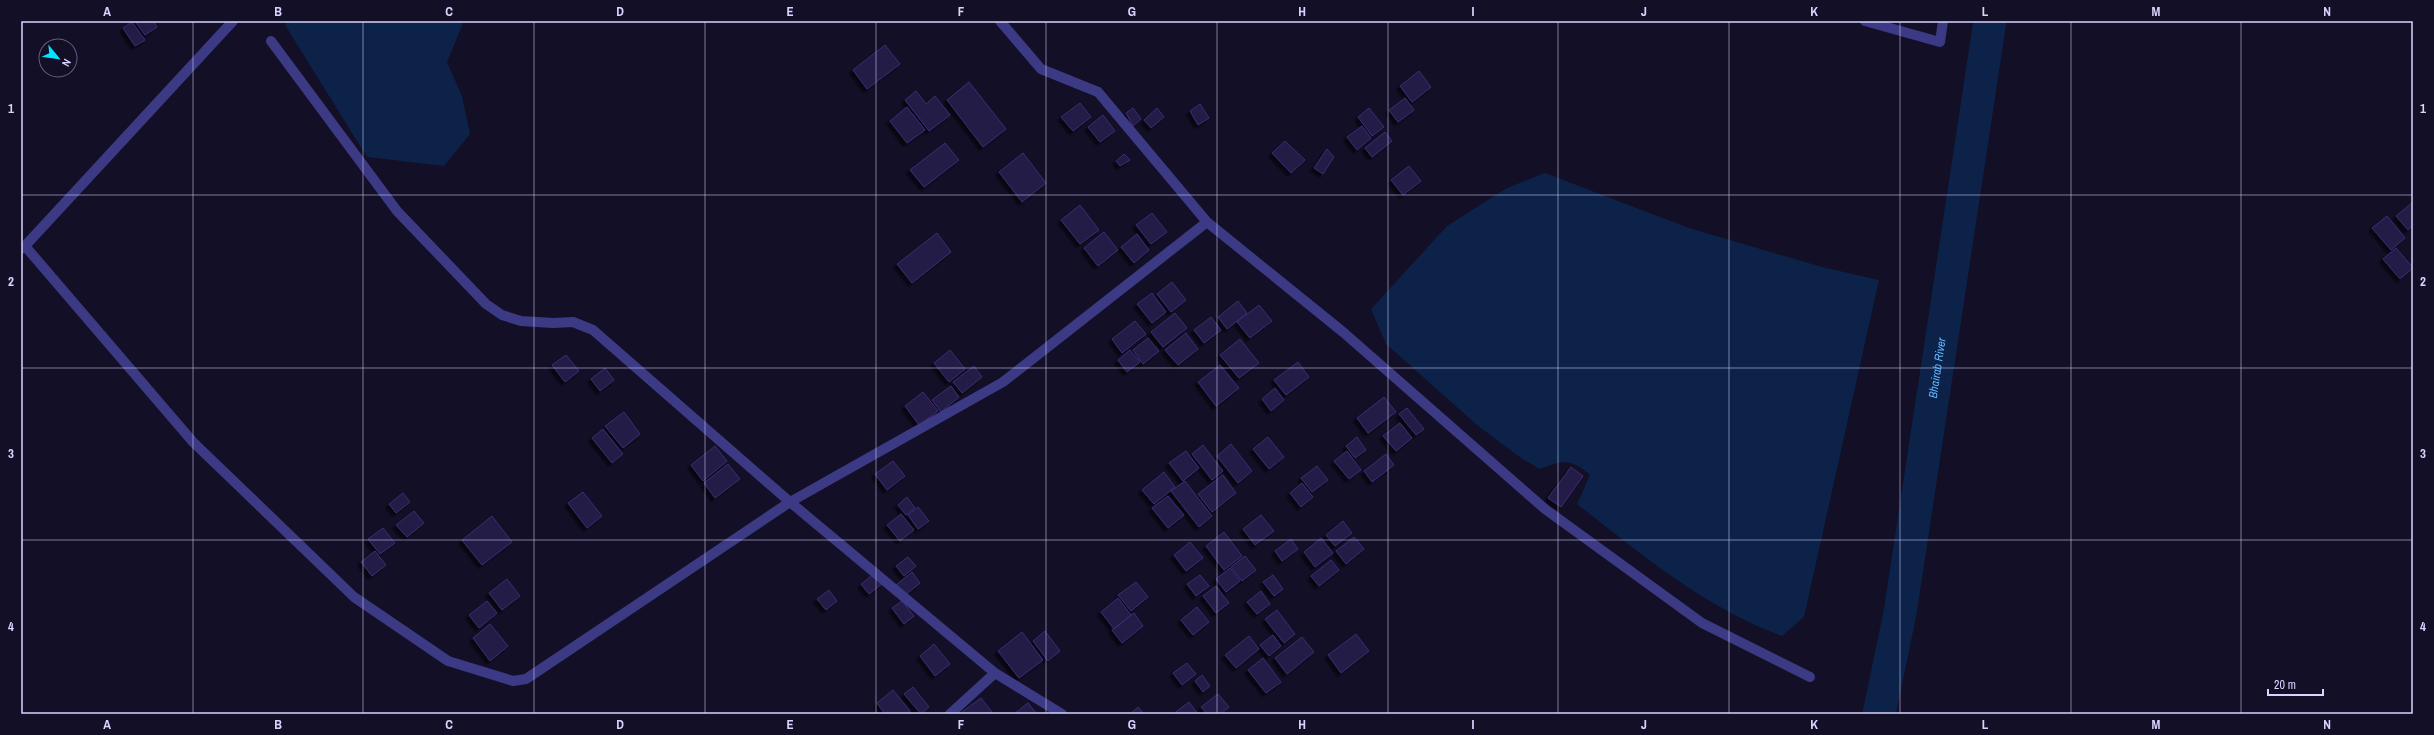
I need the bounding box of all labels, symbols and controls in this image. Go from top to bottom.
text: A [103,3,111,20]
text: B [274,3,282,20]
text: C [445,3,453,20]
text: D [616,3,624,20]
text: E [786,3,794,20]
text: F [958,3,965,20]
text: G [1128,3,1136,20]
text: H [1298,3,1306,20]
text: I [1472,3,1475,20]
text: J [1641,3,1647,20]
text: K [1810,3,1818,20]
text: L [1982,3,1989,20]
text: M [2152,3,2161,20]
text: N [2323,3,2331,20]
north arrow [38,38,78,78]
text: N [59,57,74,69]
text: 1 [8,100,14,117]
text: 1 [2420,100,2426,117]
text: 2 [8,273,14,290]
text: 2 [2420,273,2426,290]
water label: Bhairab River [1925,336,1950,399]
text: 3 [8,445,14,462]
text: 3 [2420,445,2426,462]
text: 4 [8,618,14,635]
text: 4 [2420,618,2426,635]
scale bar [2268,671,2323,697]
text: 20 m [2274,677,2296,693]
text: A [103,716,111,733]
text: B [274,716,282,733]
text: C [445,716,453,733]
text: D [616,716,624,733]
text: E [786,716,794,733]
text: F [958,716,965,733]
text: G [1128,716,1136,733]
text: H [1298,716,1306,733]
text: I [1472,716,1475,733]
text: J [1641,716,1647,733]
text: K [1810,716,1818,733]
text: L [1982,716,1989,733]
text: M [2152,716,2161,733]
text: N [2323,716,2331,733]

